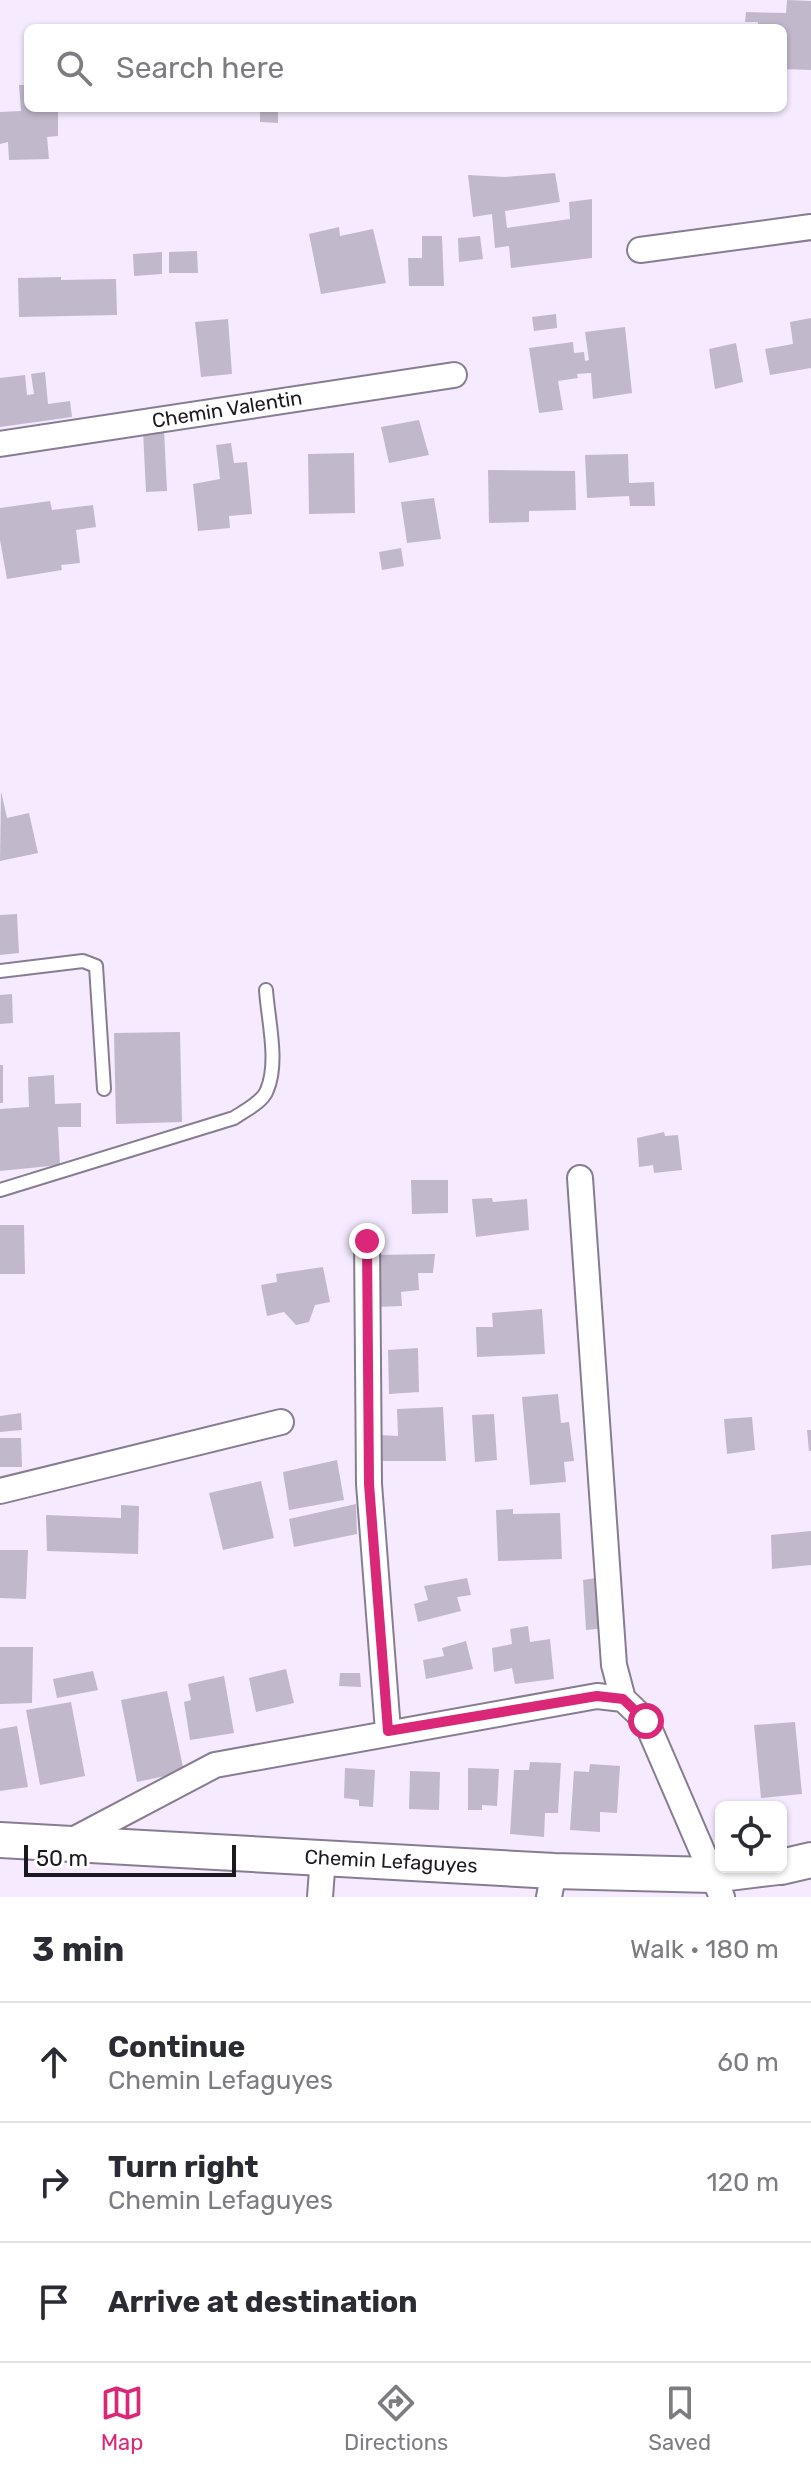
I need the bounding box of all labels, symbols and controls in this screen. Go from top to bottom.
search box [24,24,787,112]
icon: search [52,46,96,90]
text: Search here [116,50,284,86]
street label: Chemin Valentin [150,385,304,433]
route end [349,1223,385,1259]
route start [628,1703,664,1739]
map controls [715,1801,787,1873]
button: locate [715,1801,787,1873]
scale bar [24,1841,236,1877]
street label: Chemin Lefaguyes [304,1844,478,1878]
text: 50 m [36,1845,88,1872]
text: 3 min [32,1929,124,1970]
text: Walk · 180 m [630,1934,779,1965]
text: Continue [108,2029,245,2065]
icon: ahead [32,2040,76,2084]
text: 60 m [717,2047,779,2078]
text: Chemin Lefaguyes [108,2065,333,2096]
text: Turn right [108,2149,259,2185]
icon: right [32,2160,76,2204]
text: 120 m [707,2167,779,2198]
text: Chemin Lefaguyes [108,2185,333,2216]
icon: arrive [32,2280,76,2324]
text: Arrive at destination [108,2284,418,2320]
tab: Map [100,2381,144,2456]
tab: Directions [344,2381,448,2456]
tab: Saved [648,2381,711,2456]

